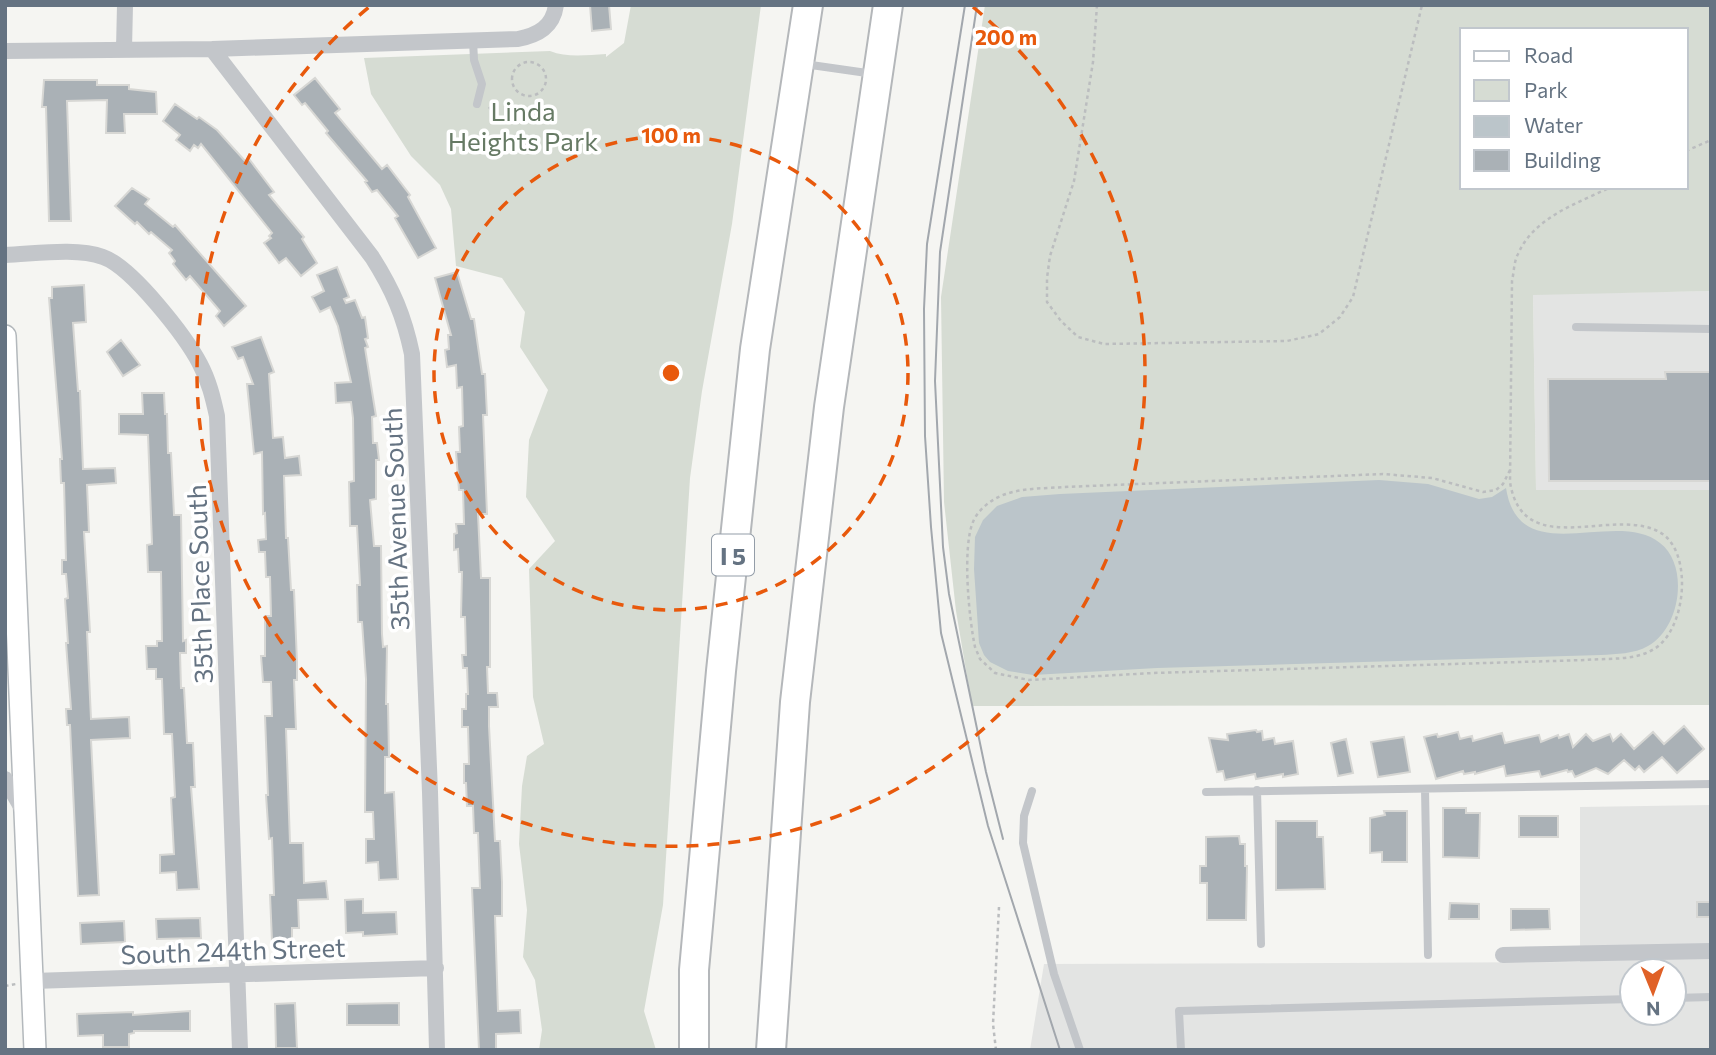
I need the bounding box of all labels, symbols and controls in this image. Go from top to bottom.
text: 200 m [975,24,1037,49]
legend [1460,28,1688,189]
text: Road [1524,42,1573,67]
text: Park [1524,77,1568,102]
park label: Linda Heights Park [448,95,598,156]
text: Water [1524,112,1583,137]
text: 100 m [641,122,701,147]
text: Building [1524,147,1601,172]
centre of rings [659,361,683,385]
street label: 35th Avenue South [376,407,414,631]
street label: 35th Place South [180,484,218,684]
road number: I 5 [712,534,754,576]
street label: South 244th Street [120,931,346,969]
north arrow [1618,957,1688,1027]
text: N [1646,998,1661,1021]

